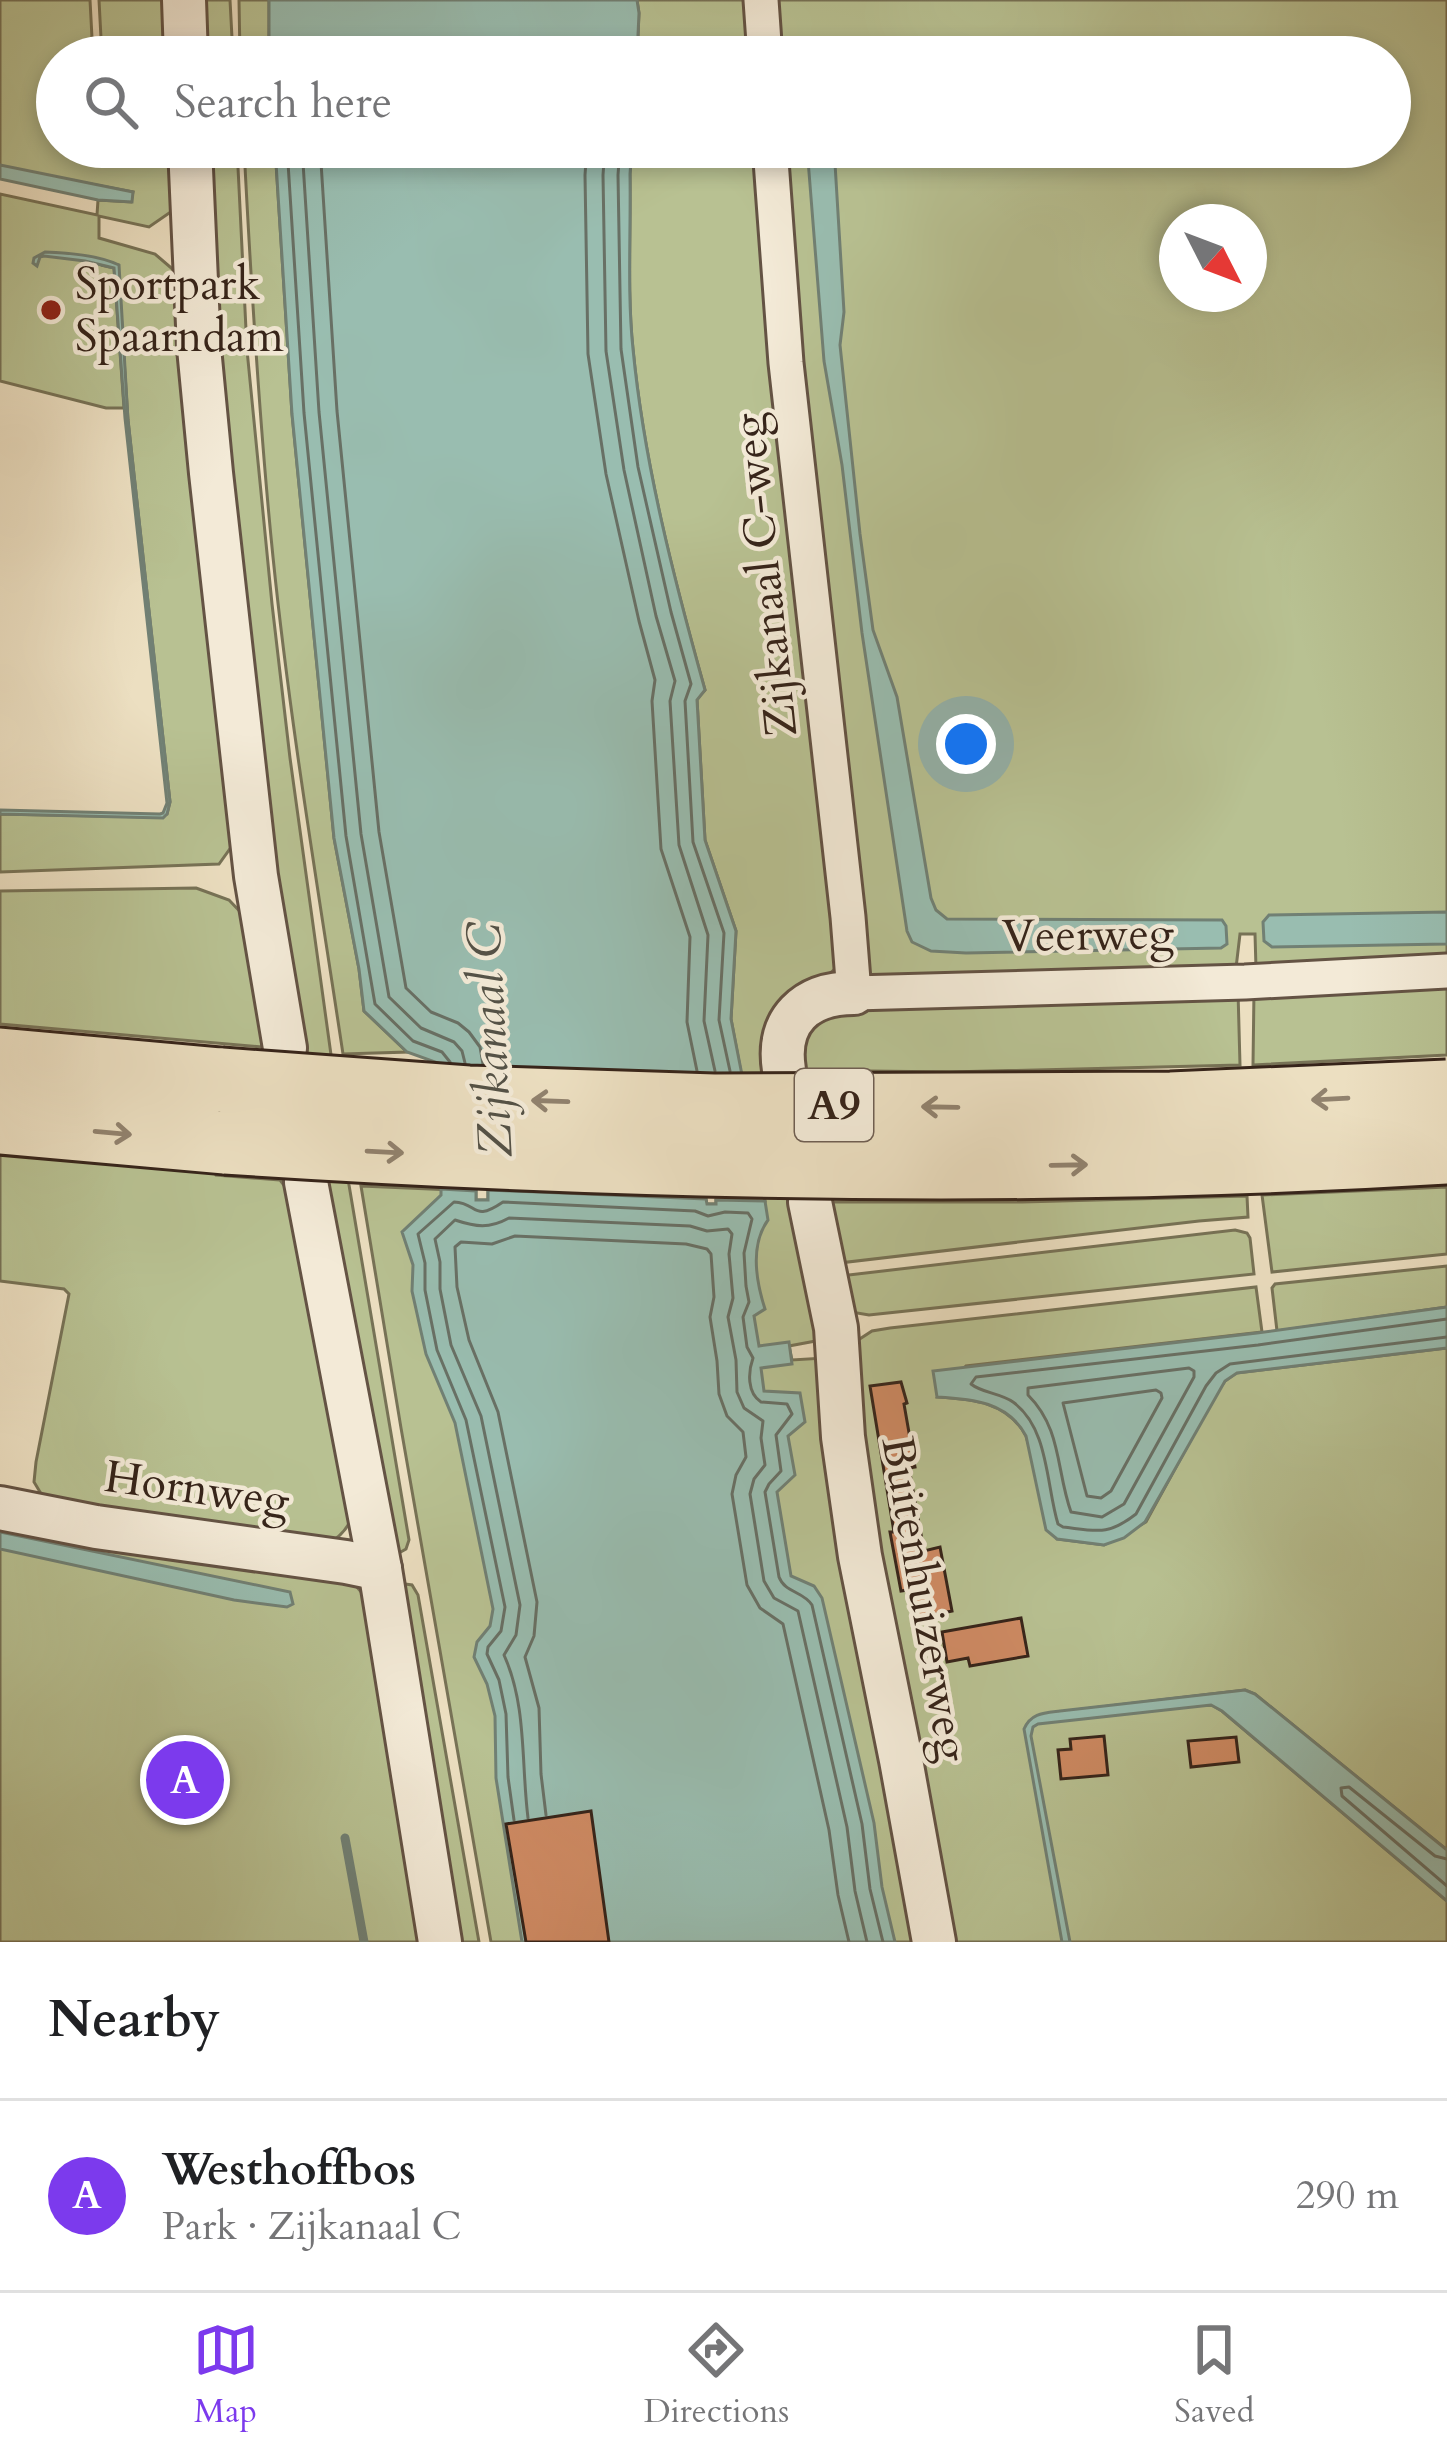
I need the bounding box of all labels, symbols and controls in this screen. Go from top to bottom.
search box [36,36,1411,168]
icon: search [78,69,144,135]
text: Search here [174,72,392,133]
north arrow [1159,204,1267,312]
place label: Sportpark Spaarndam [75,254,284,367]
marker: Sportpark Spaarndam [38,297,64,323]
street label: Zijkanaal C-weg [718,409,812,740]
your location [936,714,996,774]
street label: Veerweg [1001,903,1175,967]
water label: Zijkanaal C [451,919,529,1159]
road number: A9 [795,1069,873,1141]
one-way arrow [1311,1088,1350,1111]
one-way arrow [531,1089,570,1112]
one-way arrow [921,1095,960,1118]
one-way arrow [93,1122,132,1145]
one-way arrow [365,1141,404,1164]
one-way arrow [1049,1154,1088,1177]
street label: Buitenhuizerweg [866,1432,984,1767]
street label: Hornweg [101,1446,294,1532]
pin: A [146,1735,224,1825]
text: Nearby [48,1985,220,2055]
text: Westhoffbos [162,2139,416,2200]
text: A [72,2169,102,2222]
text: 290 m [1296,2169,1399,2222]
text: Park · Zijkanaal C [162,2200,461,2253]
tab: Map [193,2317,259,2434]
tab: Directions [644,2317,789,2434]
tab: Saved [1174,2317,1254,2434]

